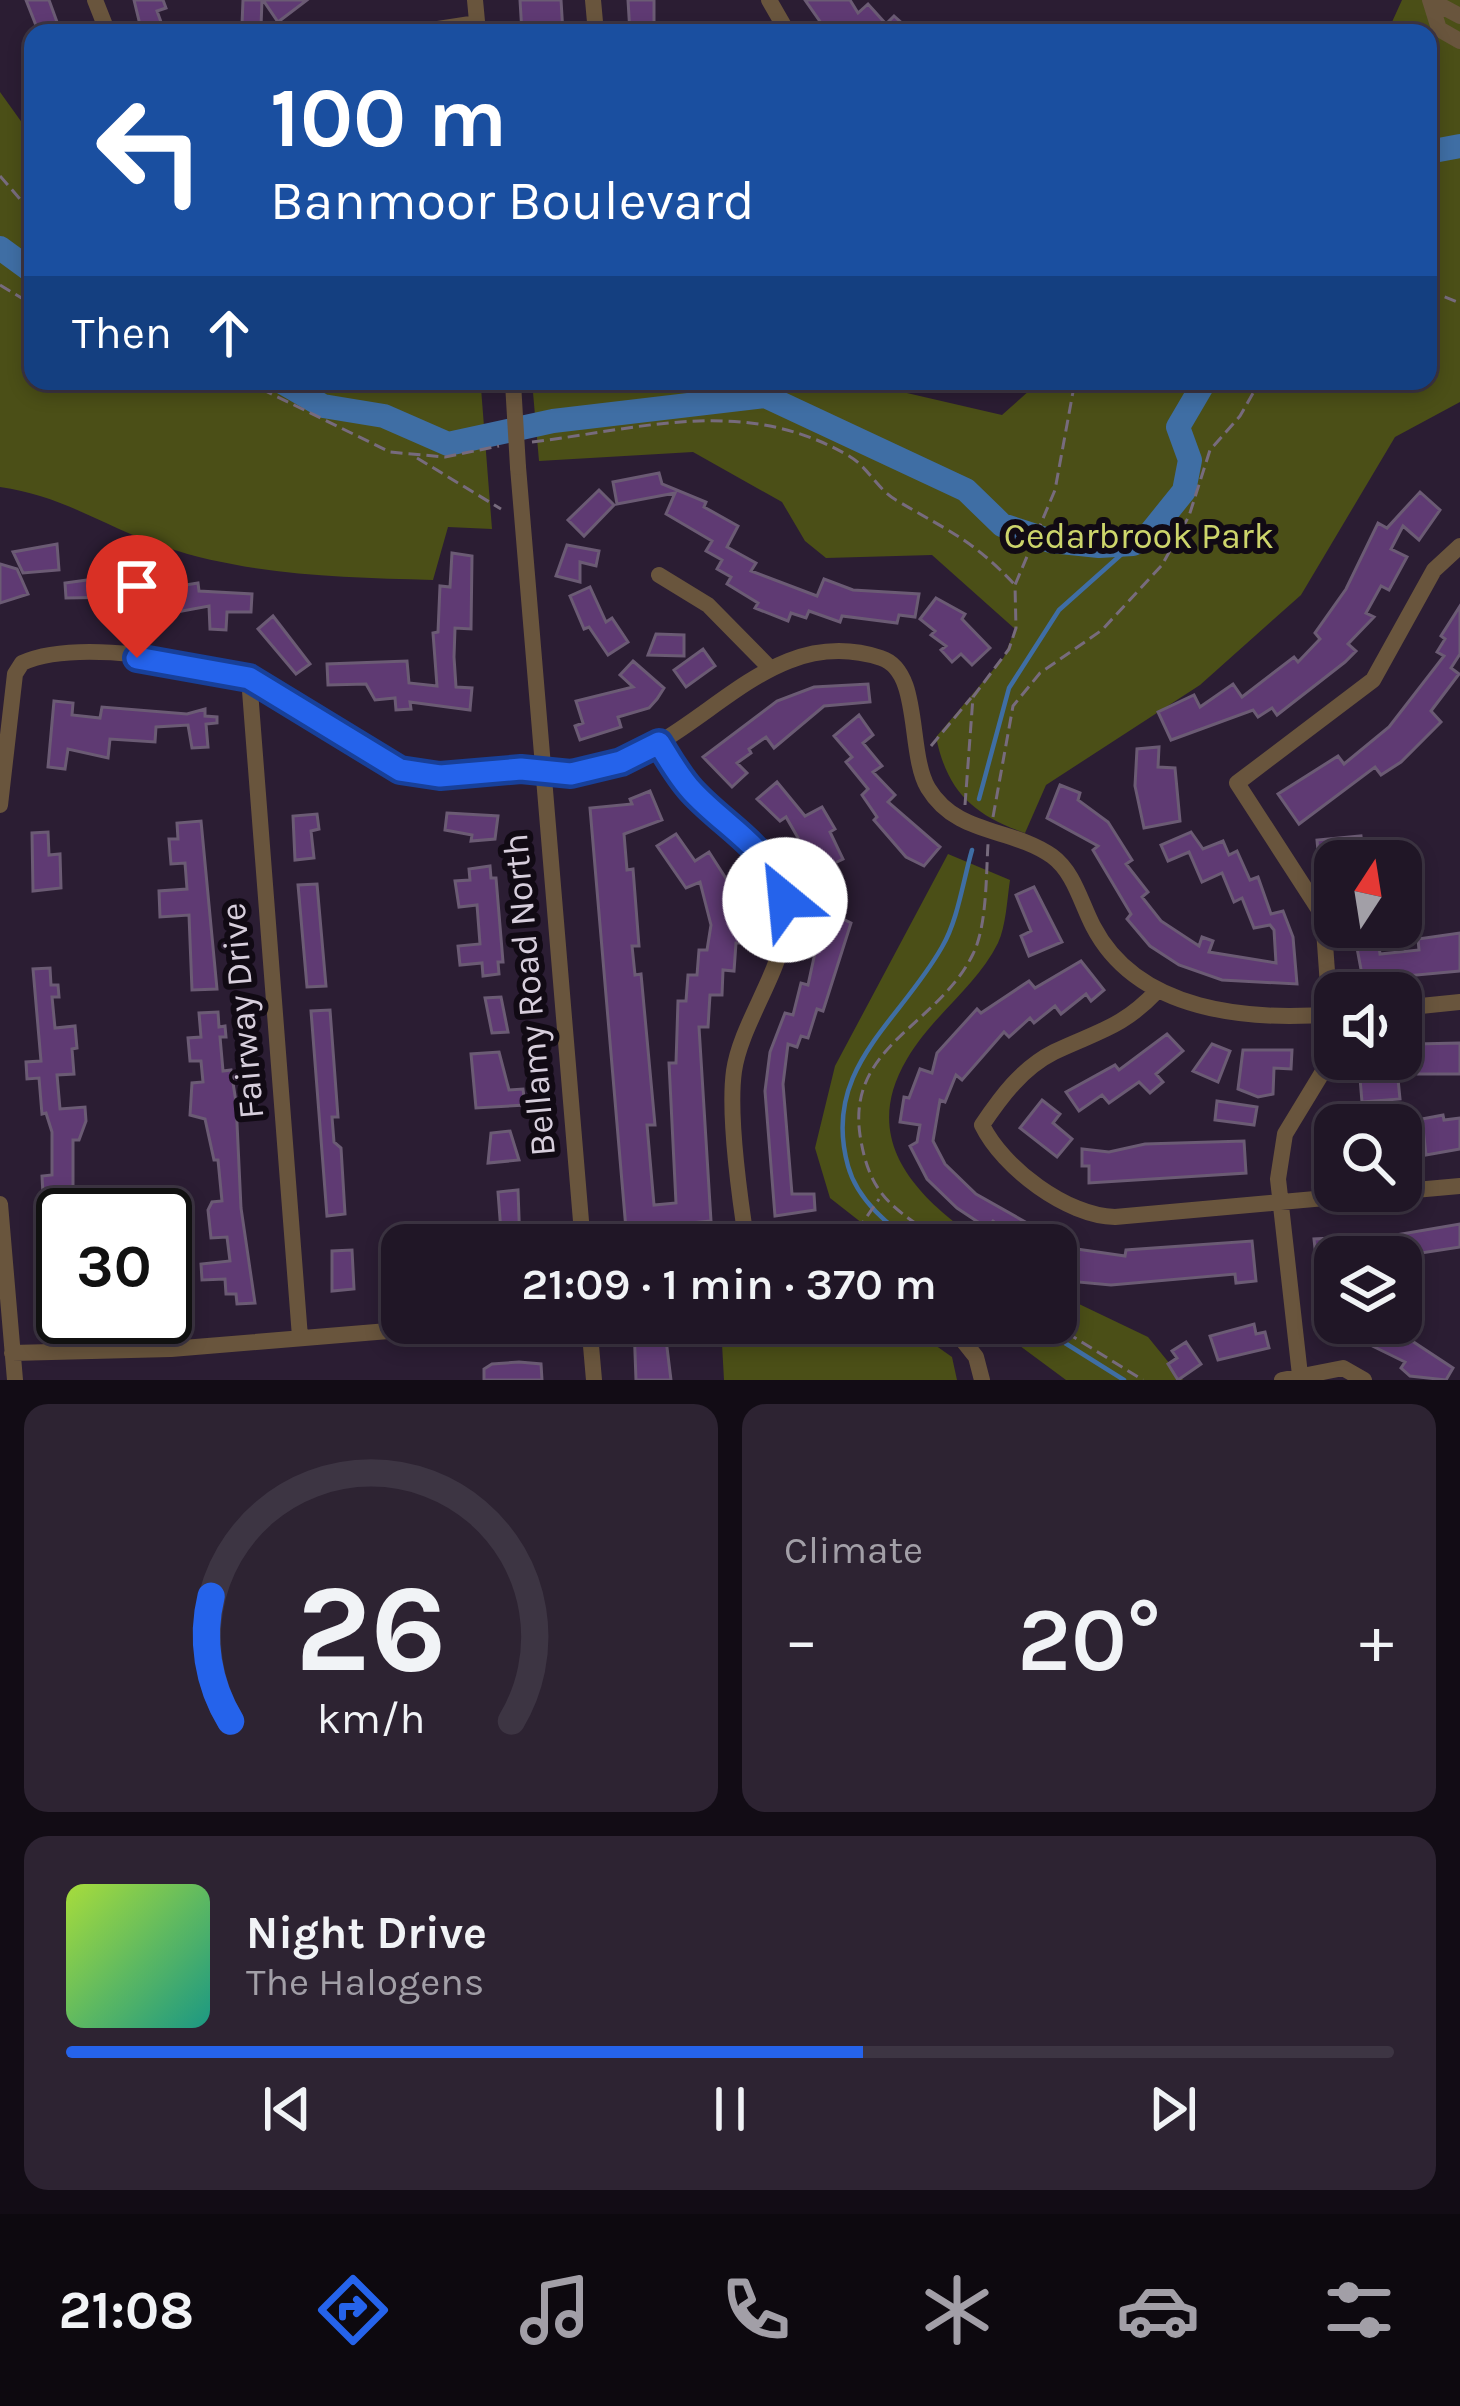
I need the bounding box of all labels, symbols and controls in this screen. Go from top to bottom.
text: 100 m [270,69,507,167]
icon: left [72,72,228,228]
text: Banmoor Boulevard [270,169,755,233]
icon: ahead [196,300,262,366]
text: Then [72,307,172,359]
park label: Cedarbrook Park [1004,515,1274,557]
pin [86,535,188,658]
icon: arrive [104,553,170,619]
street label: Bellamy Road North [494,832,564,1158]
position arrow [722,837,848,963]
north arrow [1314,840,1422,948]
map controls [1314,840,1422,1344]
street label: Fairway Drive [212,901,272,1121]
button: sound [1314,972,1422,1080]
button: search [1314,1104,1422,1212]
speed limit sign: 30 [36,1188,192,1344]
button: layers [1314,1236,1422,1344]
text: 21:09 · 1 min · 370 m [521,1258,937,1310]
text: Climate [784,1527,923,1573]
text: 26 [295,1556,447,1701]
text: 20° [1017,1587,1161,1693]
text: − [784,1601,819,1679]
text: + [1359,1601,1394,1679]
text: km/h [317,1694,425,1744]
text: Night Drive [246,1907,487,1959]
text: The Halogens [246,1959,484,2005]
icon: previous [254,2076,320,2142]
icon: pause [697,2076,763,2142]
icon: next [1140,2076,1206,2142]
icon: directions [311,2268,395,2352]
icon: music [513,2268,597,2352]
icon: phone [714,2268,798,2352]
icon: climate [915,2268,999,2352]
icon: car [1116,2268,1200,2352]
icon: filters [1317,2268,1401,2352]
text: 21:08 [59,2278,194,2342]

